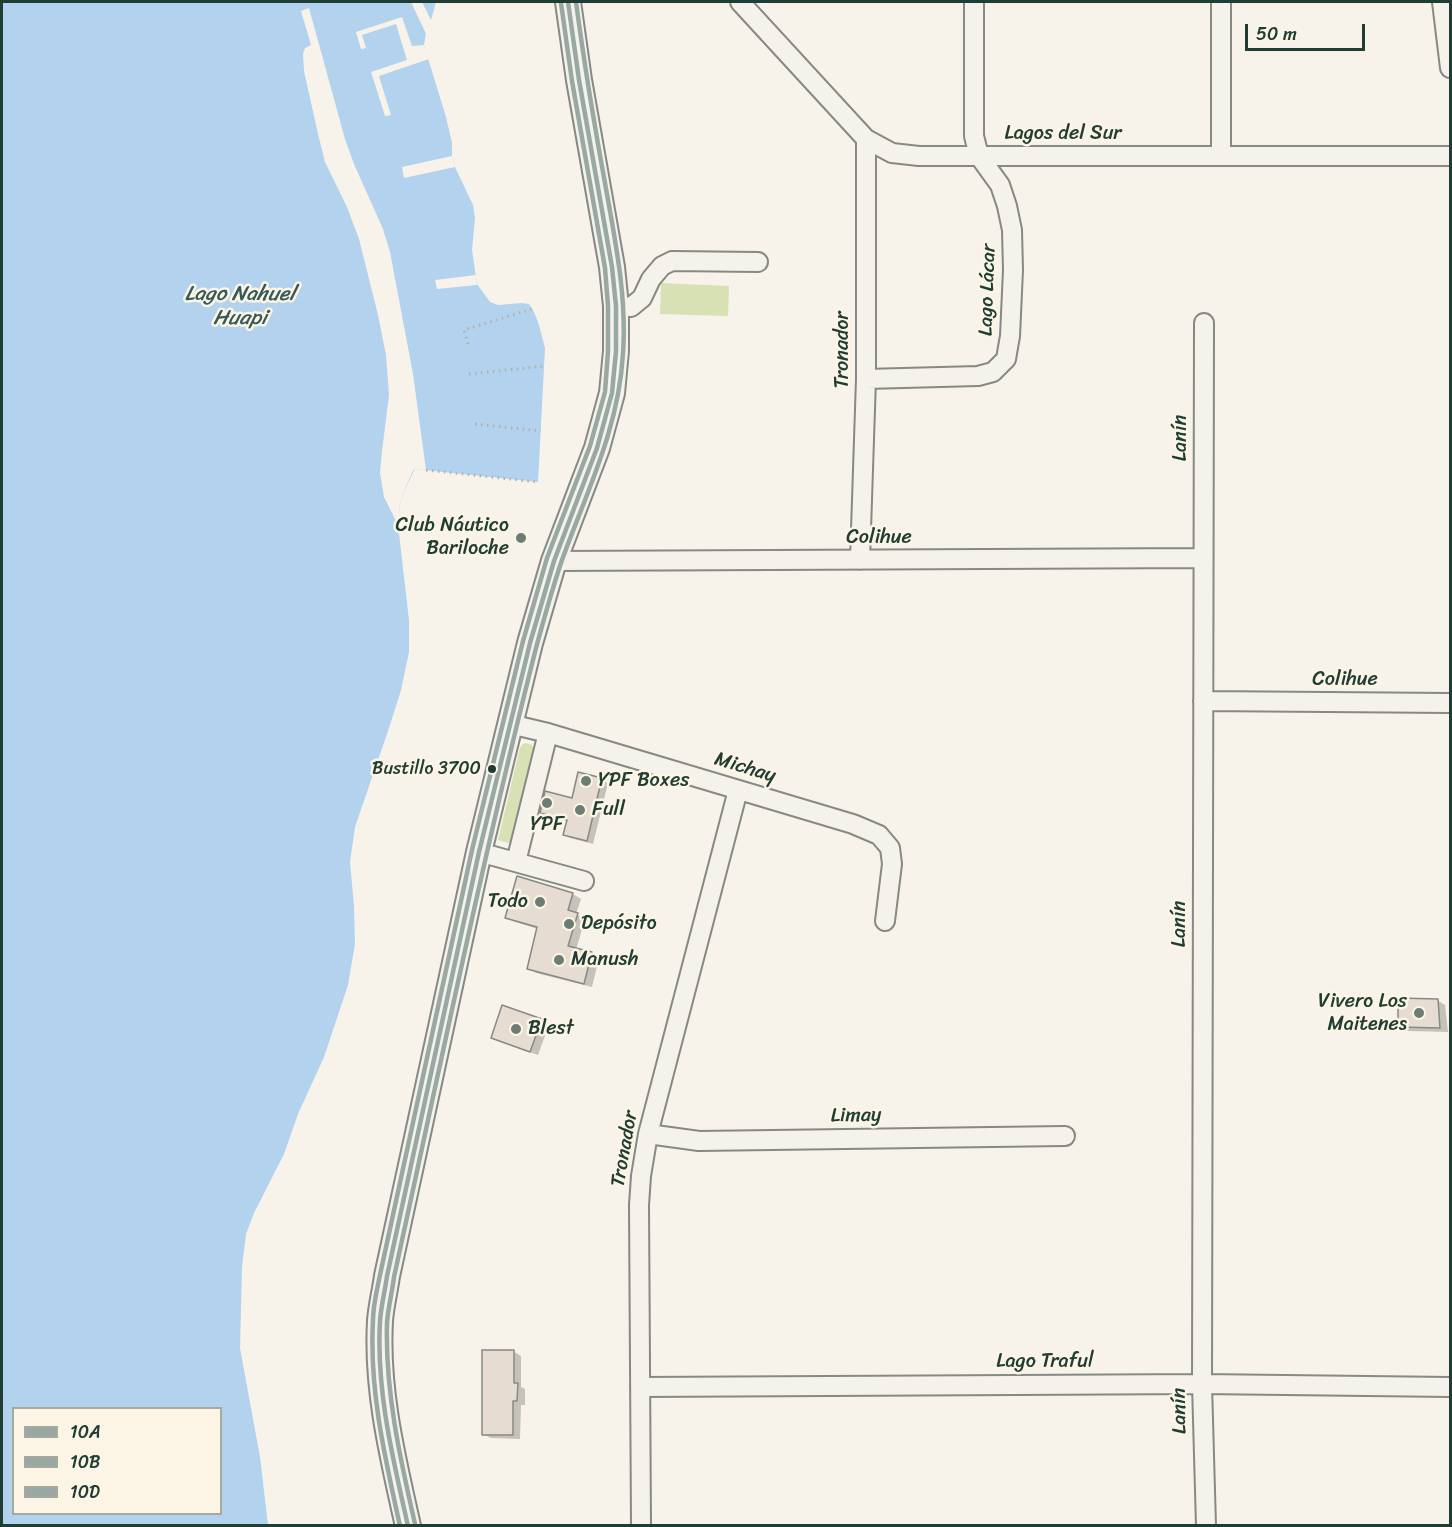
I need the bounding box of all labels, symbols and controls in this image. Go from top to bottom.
scale bar [1248,12,1368,50]
text: 50 m [1256,18,1297,50]
street label: Lagos del Sur [1004,122,1122,146]
street label: Lago Lácar [974,243,1002,337]
water label: Lago Nahuel Huapi [185,282,295,332]
street label: Tronador [831,311,855,389]
street label: Lanín [1169,415,1193,461]
place label: Club Náutico Bariloche [395,514,509,561]
street label: Colihue [846,526,912,550]
marker: Club Náutico Bariloche [514,531,528,545]
street label: Colihue [1312,668,1378,692]
street label: Michay [712,747,778,789]
place label: Bustillo 3700 [372,758,481,780]
marker: Bustillo 3700 [486,763,498,775]
place label: YPF Boxes [598,769,689,793]
marker: YPF Boxes [579,774,593,788]
marker: YPF [540,796,554,810]
place label: Full [592,798,625,822]
marker: Full [573,803,587,817]
place label: YPF [530,813,564,837]
place label: Todo [488,890,528,914]
marker: Todo [533,895,547,909]
street label: Lanín [1168,901,1192,947]
place label: Depósito [581,912,657,936]
marker: Depósito [562,917,576,931]
place label: Manush [571,948,639,972]
marker: Manush [552,953,566,967]
place label: Vivero Los Maitenes [1318,990,1407,1037]
marker: Vivero Los Maitenes [1412,1006,1426,1020]
place label: Blest [528,1017,574,1041]
marker: Blest [509,1022,523,1036]
street label: Limay [831,1104,881,1128]
street label: Tronador [606,1109,644,1189]
street label: Lago Traful [996,1350,1094,1374]
street label: Lanín [1168,1388,1192,1434]
legend [12,1407,222,1515]
text: 10A [70,1416,101,1448]
text: 10B [70,1446,100,1478]
text: 10D [70,1476,100,1508]

